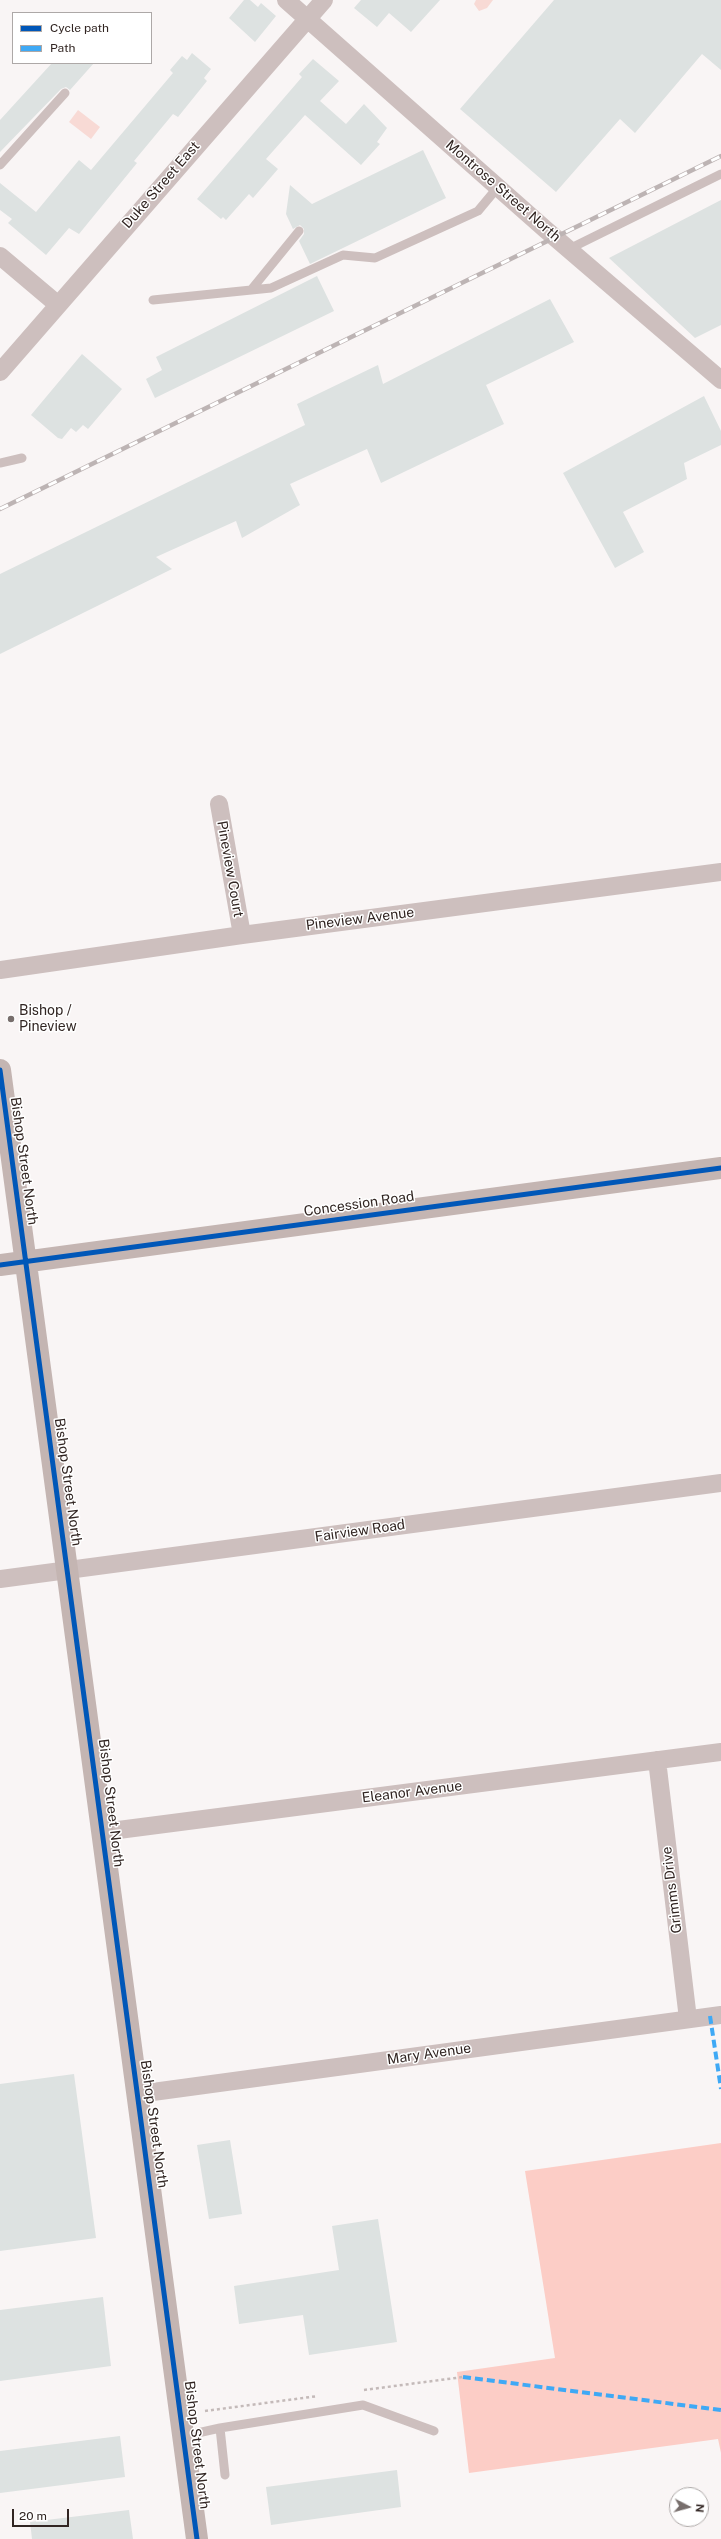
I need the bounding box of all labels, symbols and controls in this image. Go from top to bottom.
legend [12,12,152,64]
text: Cycle path [50,21,109,35]
text: Path [50,41,76,55]
street label: Montrose Street North [442,137,564,245]
street label: Duke Street East [119,138,203,232]
street label: Pineview Court [213,820,247,918]
street label: Pineview Avenue [305,904,415,934]
place label: Bishop / Pineview [19,1003,77,1036]
marker: Bishop / Pineview [6,1014,16,1024]
street label: Bishop Street North [7,1096,41,1226]
street label: Concession Road [303,1188,415,1220]
street label: Bishop Street North [51,1417,85,1547]
street label: Fairview Road [314,1516,406,1546]
street label: Bishop Street North [95,1738,127,1868]
street label: Eleanor Avenue [361,1778,463,1806]
street label: Grimms Drive [658,1846,686,1934]
street label: Mary Avenue [386,2040,472,2068]
street label: Bishop Street North [137,2059,171,2189]
street label: Bishop Street North [181,2380,213,2510]
north arrow [669,2487,709,2527]
scale bar [14,2501,71,2527]
text: N [694,2503,706,2513]
text: 20 m [19,2509,47,2523]

